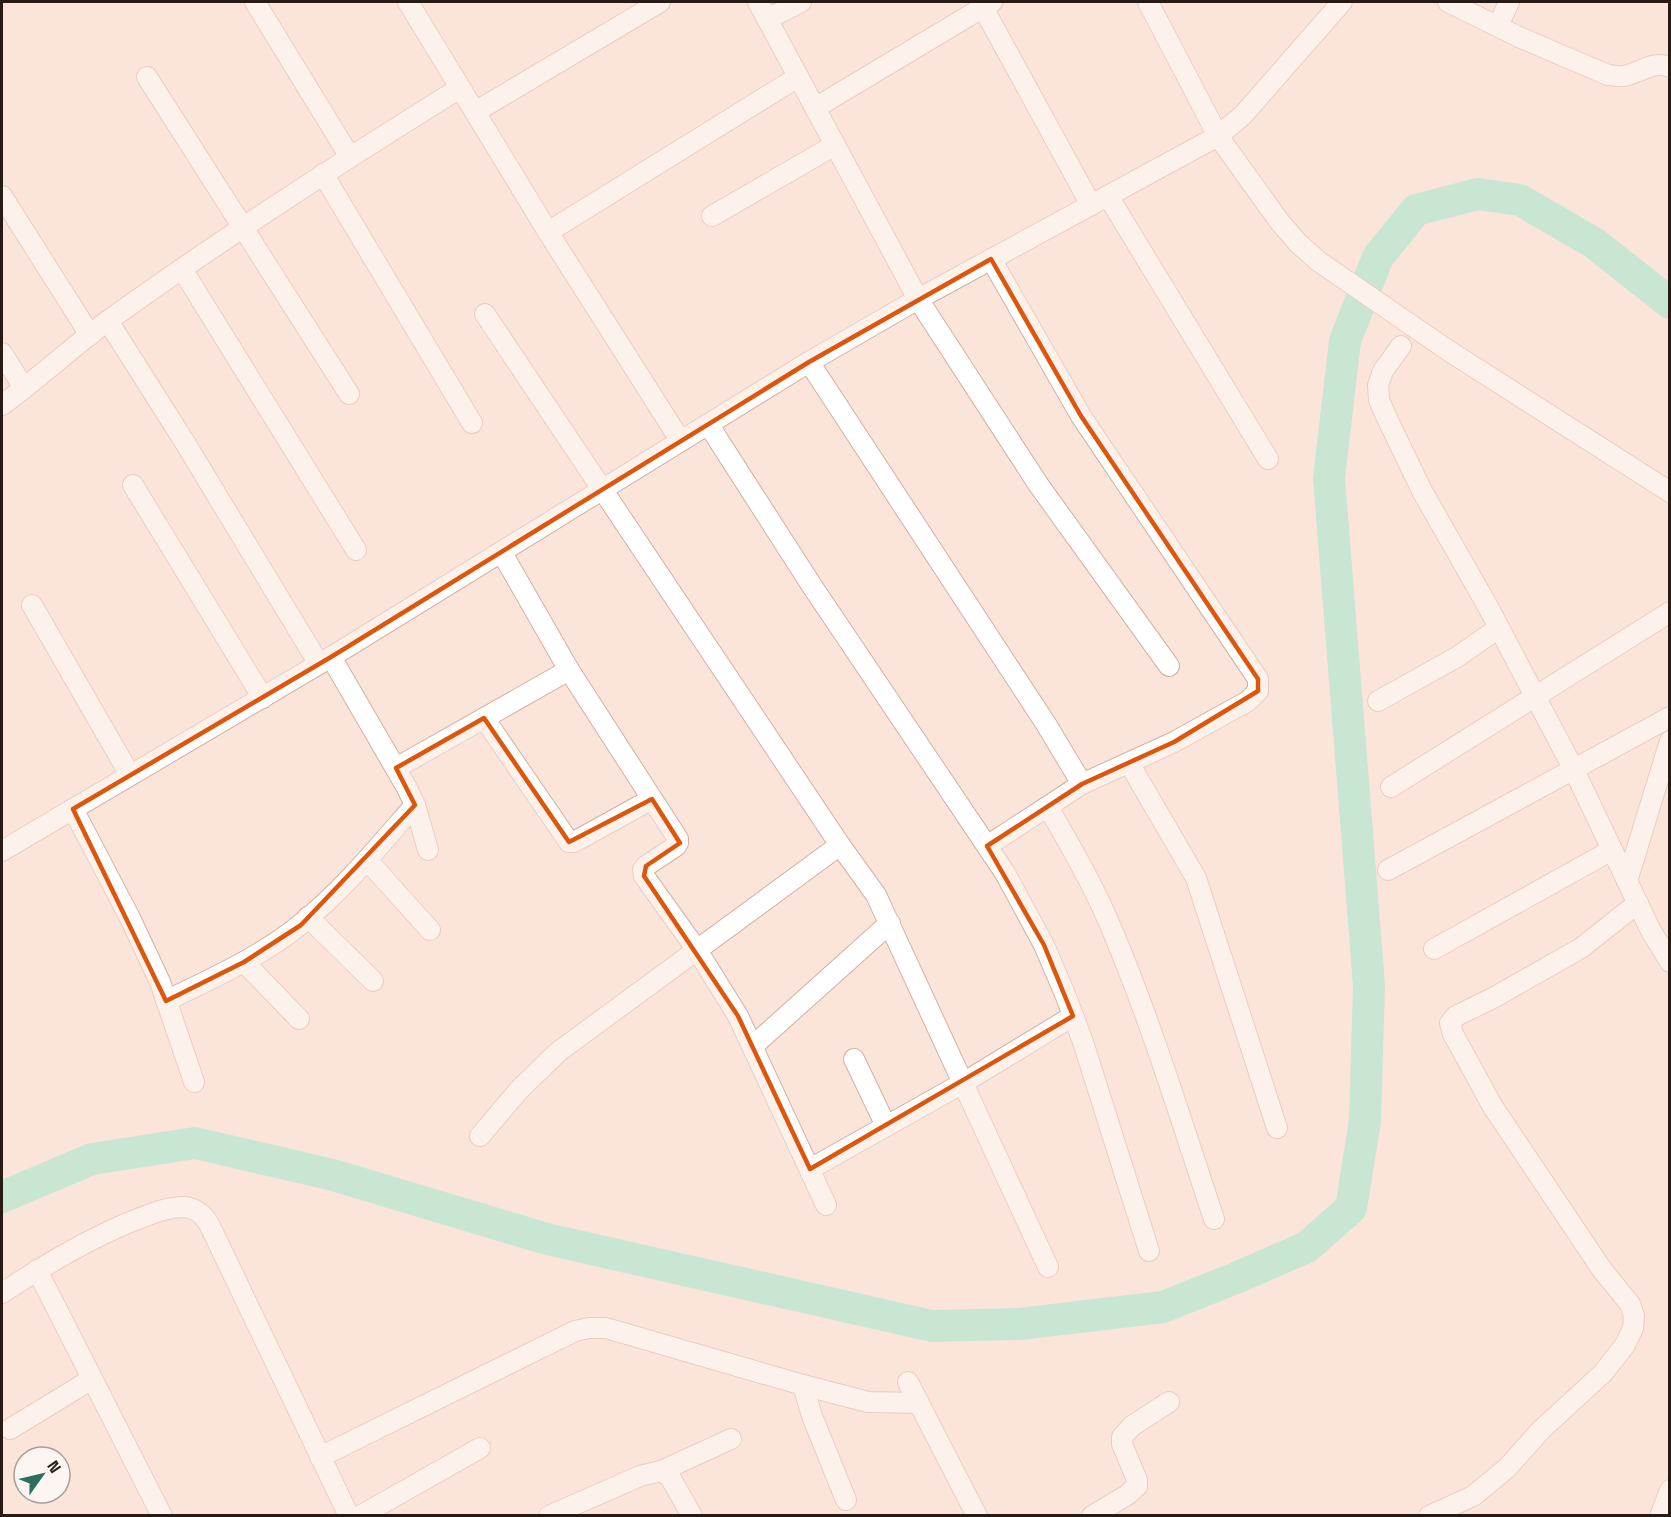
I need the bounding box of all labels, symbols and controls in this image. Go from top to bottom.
north arrow [12,1445,72,1505]
text: N [42,1457,66,1477]

